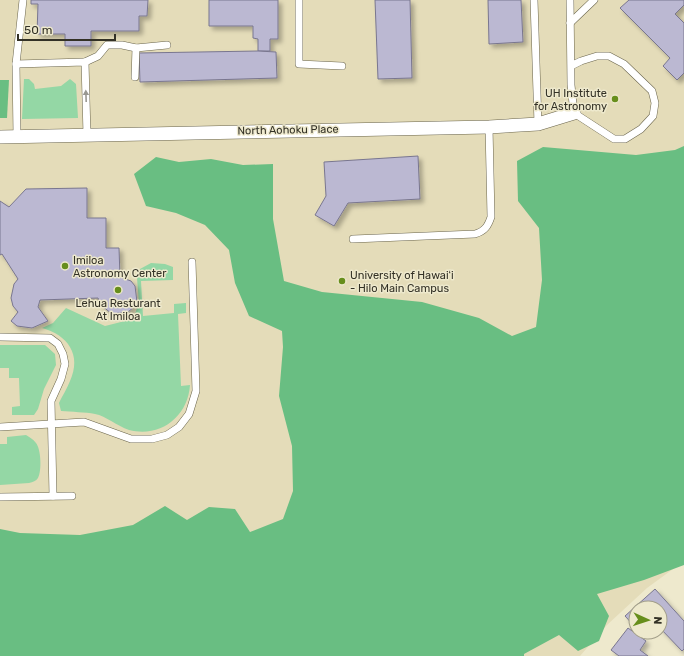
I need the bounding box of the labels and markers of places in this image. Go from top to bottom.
place label: UH Institute for Astronomy [534,87,607,113]
marker: UH Institute for Astronomy [610,94,620,104]
place label: Imiloa Astronomy Center [73,254,167,280]
marker: Imiloa Astronomy Center [60,261,70,271]
place label: University of Hawaiʻi - Hilo Main Campus [350,269,454,295]
marker: University of Hawaiʻi - Hilo Main Campus [337,276,347,286]
marker: Lehua Resturant At Imiloa [113,285,123,295]
place label: Lehua Resturant At Imiloa [75,297,161,323]

